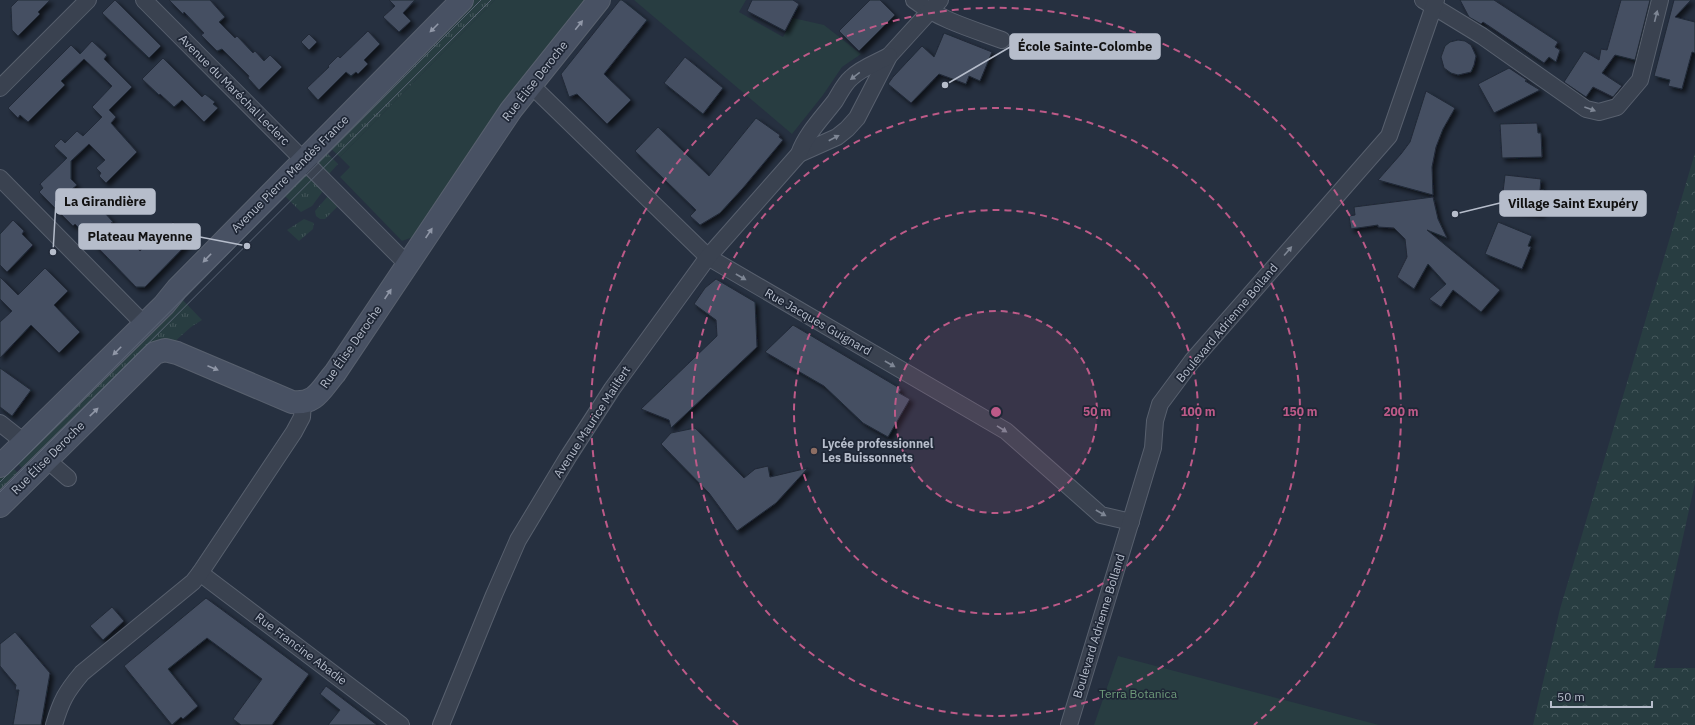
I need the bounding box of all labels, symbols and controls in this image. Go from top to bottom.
one-way arrow [1653,10,1659,22]
one-way arrow [574,20,583,30]
one-way arrow [429,23,439,33]
street label: Avenue du Maréchal Leclerc [176,31,293,148]
callout: École Sainte-Colombe [1010,34,1160,59]
street label: Rue Élise Deroche [499,37,571,124]
text: École Sainte-Colombe [1018,38,1152,55]
one-way arrow [849,71,860,80]
one-way arrow [1584,106,1596,112]
street label: Avenue Pierre Mendès France [228,112,352,235]
one-way arrow [828,134,840,141]
callout: La Girandière [56,189,155,214]
callout: Village Saint Exupéry [1500,191,1646,216]
text: La Girandière [64,193,146,210]
text: Village Saint Exupéry [1508,195,1638,212]
callout: Plateau Mayenne [79,224,200,249]
one-way arrow [425,227,433,238]
text: Plateau Mayenne [87,228,193,245]
one-way arrow [1284,246,1293,256]
one-way arrow [202,253,212,263]
street label: Boulevard Adrienne Bolland [1173,260,1281,385]
one-way arrow [735,273,747,280]
street label: Rue Jacques Guignard [762,285,874,358]
one-way arrow [384,289,392,299]
street label: Rue Élise Deroche [316,302,385,391]
one-way arrow [112,346,122,356]
one-way arrow [884,360,895,367]
street label: Avenue Maurice Mailfert [550,363,633,480]
one-way arrow [207,366,219,372]
text: 50 m [1083,404,1111,419]
text: 100 m [1180,404,1216,419]
text: 150 m [1282,404,1318,419]
text: 200 m [1383,404,1419,419]
centre of rings [989,405,1003,419]
one-way arrow [89,407,99,417]
street label: Rue Élise Deroche [8,418,88,497]
one-way arrow [996,426,1008,433]
place label: Lycée professionnel Les Buissonnets [822,436,934,465]
marker: Lycée professionnel Les Buissonnets [809,446,819,456]
one-way arrow [1095,509,1106,516]
street label: Boulevard Adrienne Bolland [1069,552,1128,700]
street label: Rue Francine Abadie [253,609,350,688]
scale bar [1551,683,1652,709]
park label: Terra Botanica [1099,686,1178,701]
text: 50 m [1557,689,1585,704]

